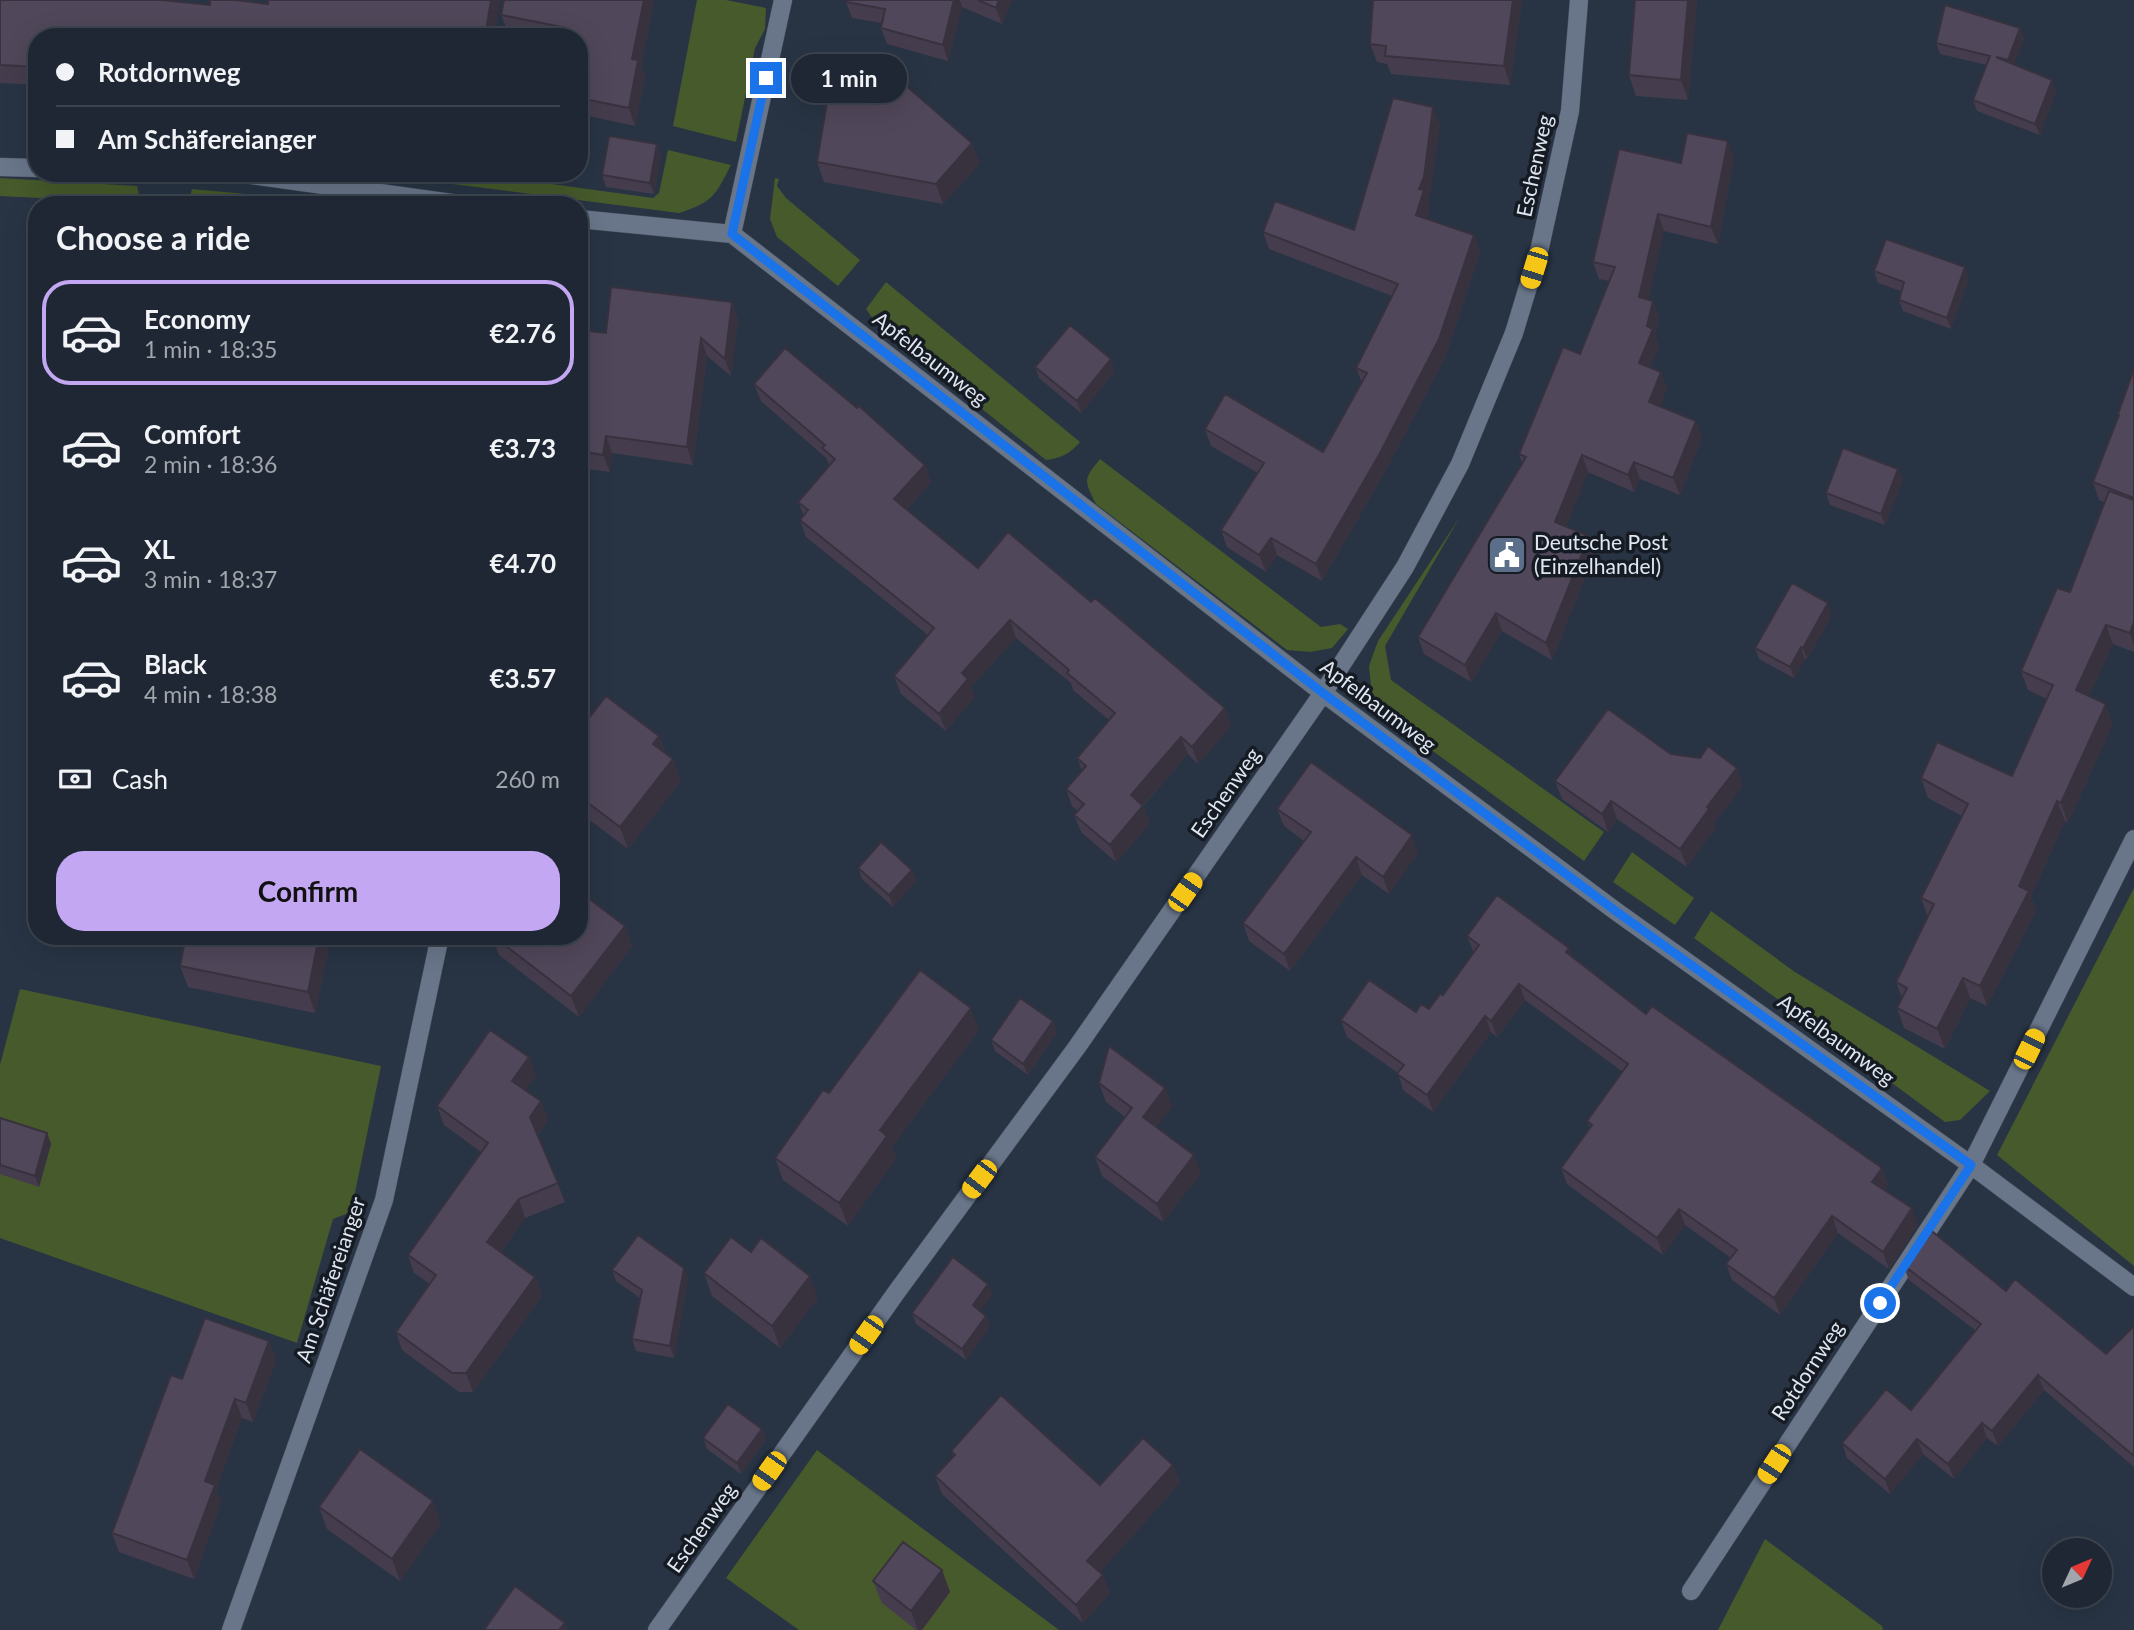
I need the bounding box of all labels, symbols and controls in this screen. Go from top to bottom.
callout: 1 min [790,54,906,102]
text: Rotdornweg [98,56,240,88]
route end [750,62,782,94]
text: 1 min [820,64,878,92]
street label: Eschenweg [1511,112,1557,219]
text: Am Schäfereianger [98,123,316,155]
text: Choose a ride [56,218,250,257]
car [1518,245,1551,291]
icon: car [60,301,123,364]
text: Economy [144,303,250,335]
street label: Apfelbaumweg [869,305,993,410]
text: €2.76 [490,317,556,349]
text: 1 min · 18:35 [144,335,277,363]
icon: car [60,416,123,479]
text: Comfort [144,418,241,450]
text: €3.73 [490,432,556,464]
text: 2 min · 18:36 [144,450,277,478]
place label: Deutsche Post (Einzelhandel) [1534,529,1669,578]
icon: car [60,531,123,594]
text: XL [144,533,175,565]
public building icon: Deutsche Post (Einzelhandel) [1486,534,1528,576]
text: €4.70 [490,547,556,579]
text: 3 min · 18:37 [144,565,277,593]
icon: car [60,646,123,709]
text: Black [144,648,207,680]
street label: Apfelbaumweg [1316,653,1442,756]
text: €3.57 [490,662,556,694]
text: 4 min · 18:38 [144,680,277,708]
street label: Eschenweg [1185,742,1265,842]
icon: cash [56,760,94,798]
text: Cash [112,763,168,795]
text: 260 m [495,765,560,793]
button: Confirm [56,851,560,931]
car [1165,869,1206,915]
street label: Apfelbaumweg [1774,988,1900,1090]
car [2011,1026,2048,1072]
car [958,1156,1001,1202]
street label: Am Schäfereianger [290,1193,370,1365]
route start [1864,1287,1896,1319]
car [846,1312,887,1358]
street label: Rotdornweg [1765,1316,1848,1424]
car [1754,1441,1795,1487]
car [749,1448,790,1494]
street label: Eschenweg [661,1477,741,1577]
north arrow [2042,1538,2112,1608]
map controls [2042,1538,2112,1608]

